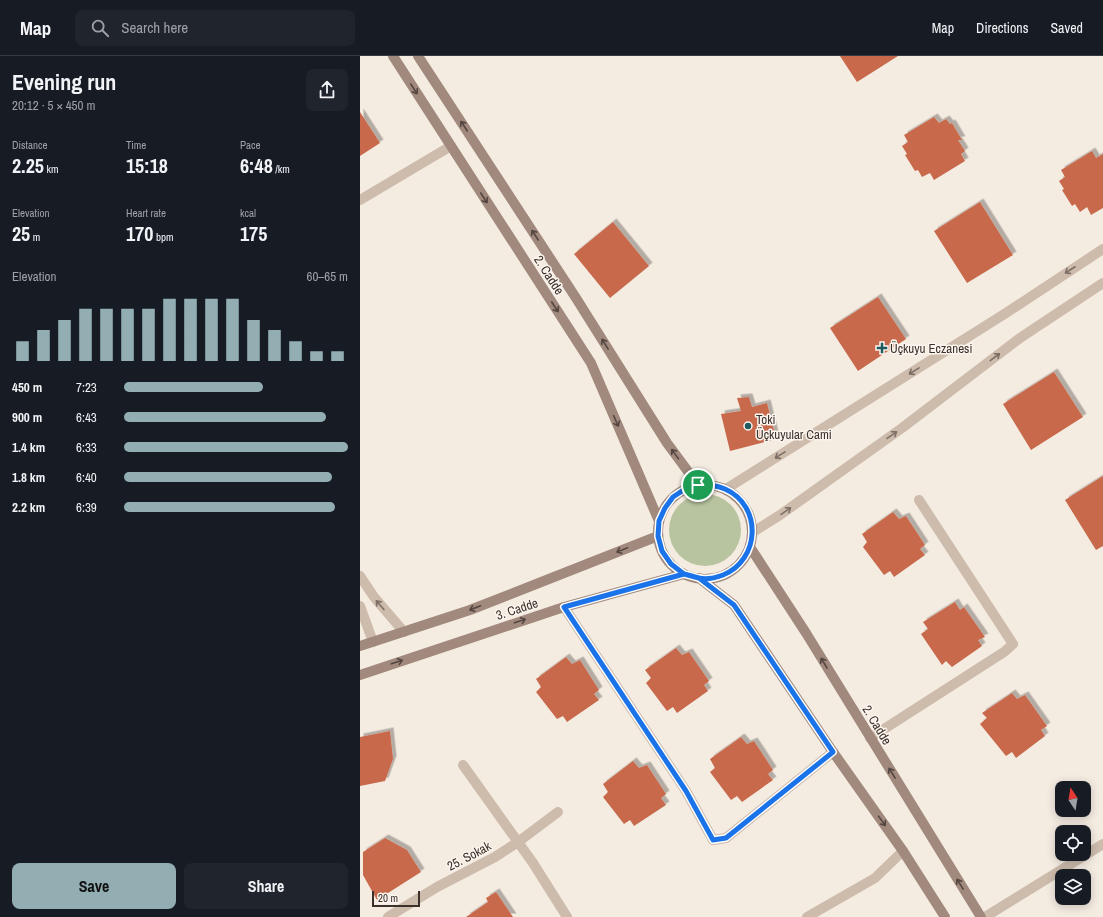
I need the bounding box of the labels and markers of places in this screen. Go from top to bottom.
place label: Üçkuyu Eczanesi [890,340,972,357]
marker: Üçkuyu Eczanesi [877,343,887,353]
place label: Toki Üçkuyular Cami [756,411,832,443]
marker: Toki Üçkuyular Cami [743,421,753,431]
pin [681,468,715,502]

